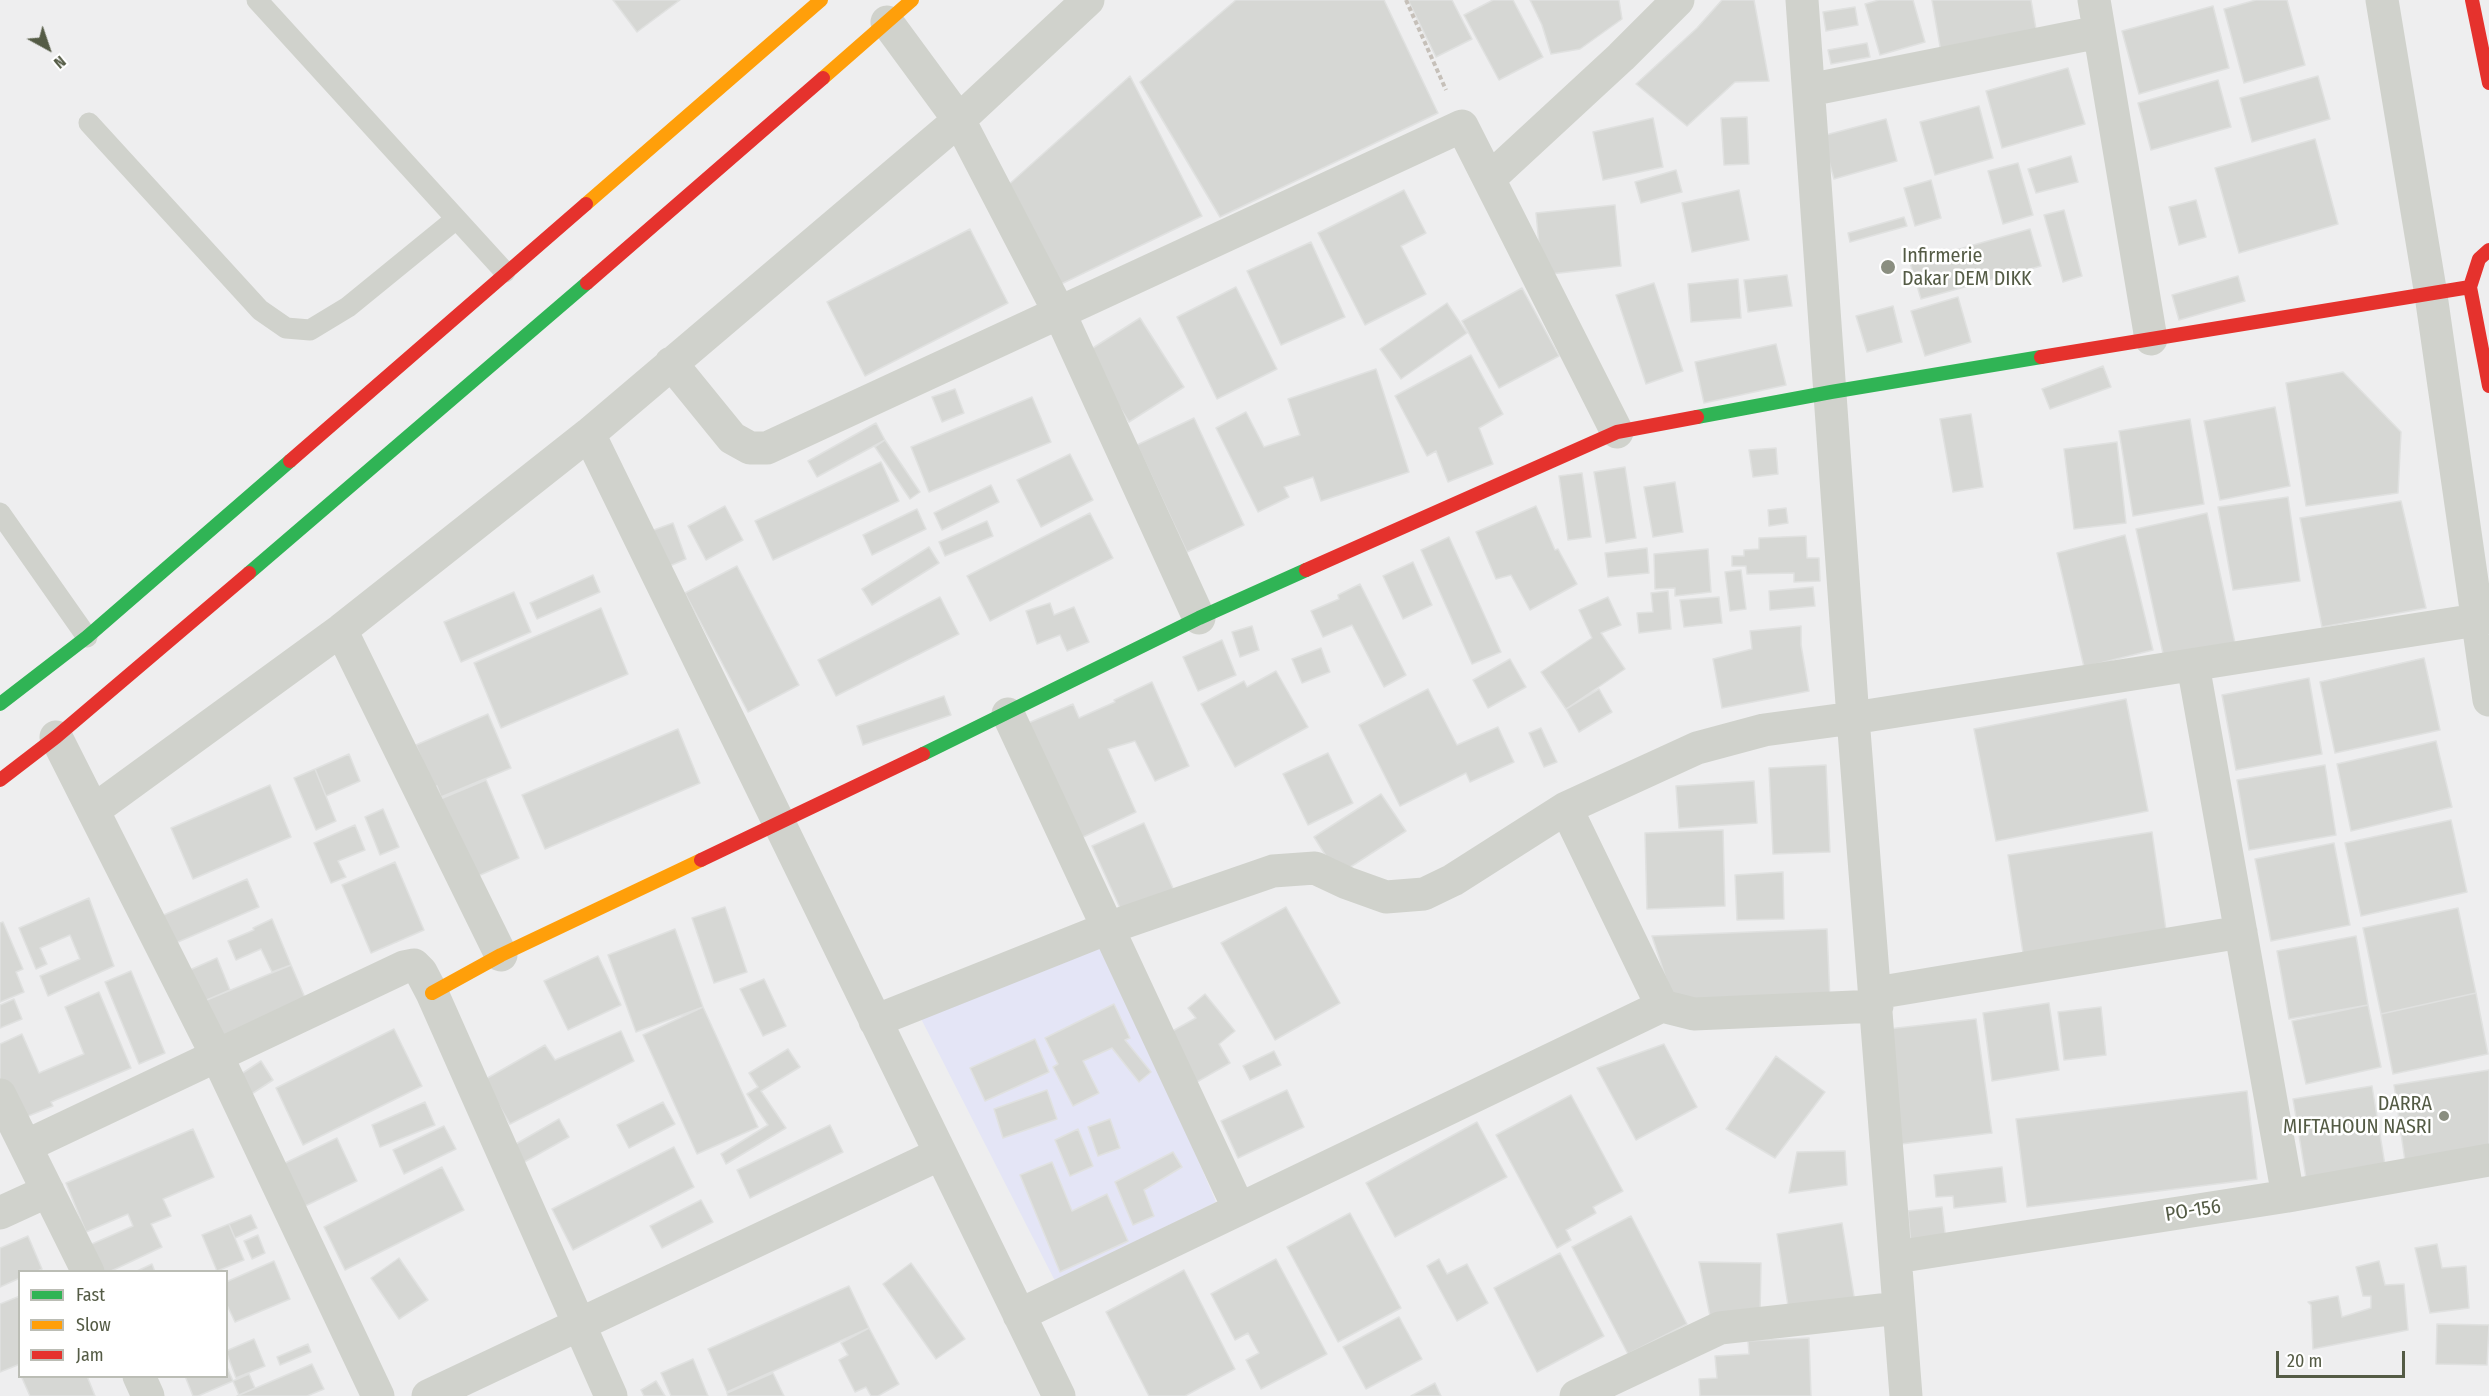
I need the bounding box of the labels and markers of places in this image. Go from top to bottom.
place label: Infirmerie Dakar DEM DIKK [1902,244,2032,291]
marker: Infirmerie Dakar DEM DIKK [1879,258,1897,276]
place label: DARRA MIFTAHOUN NASRI [2283,1092,2432,1139]
marker: DARRA MIFTAHOUN NASRI [2437,1109,2451,1123]

